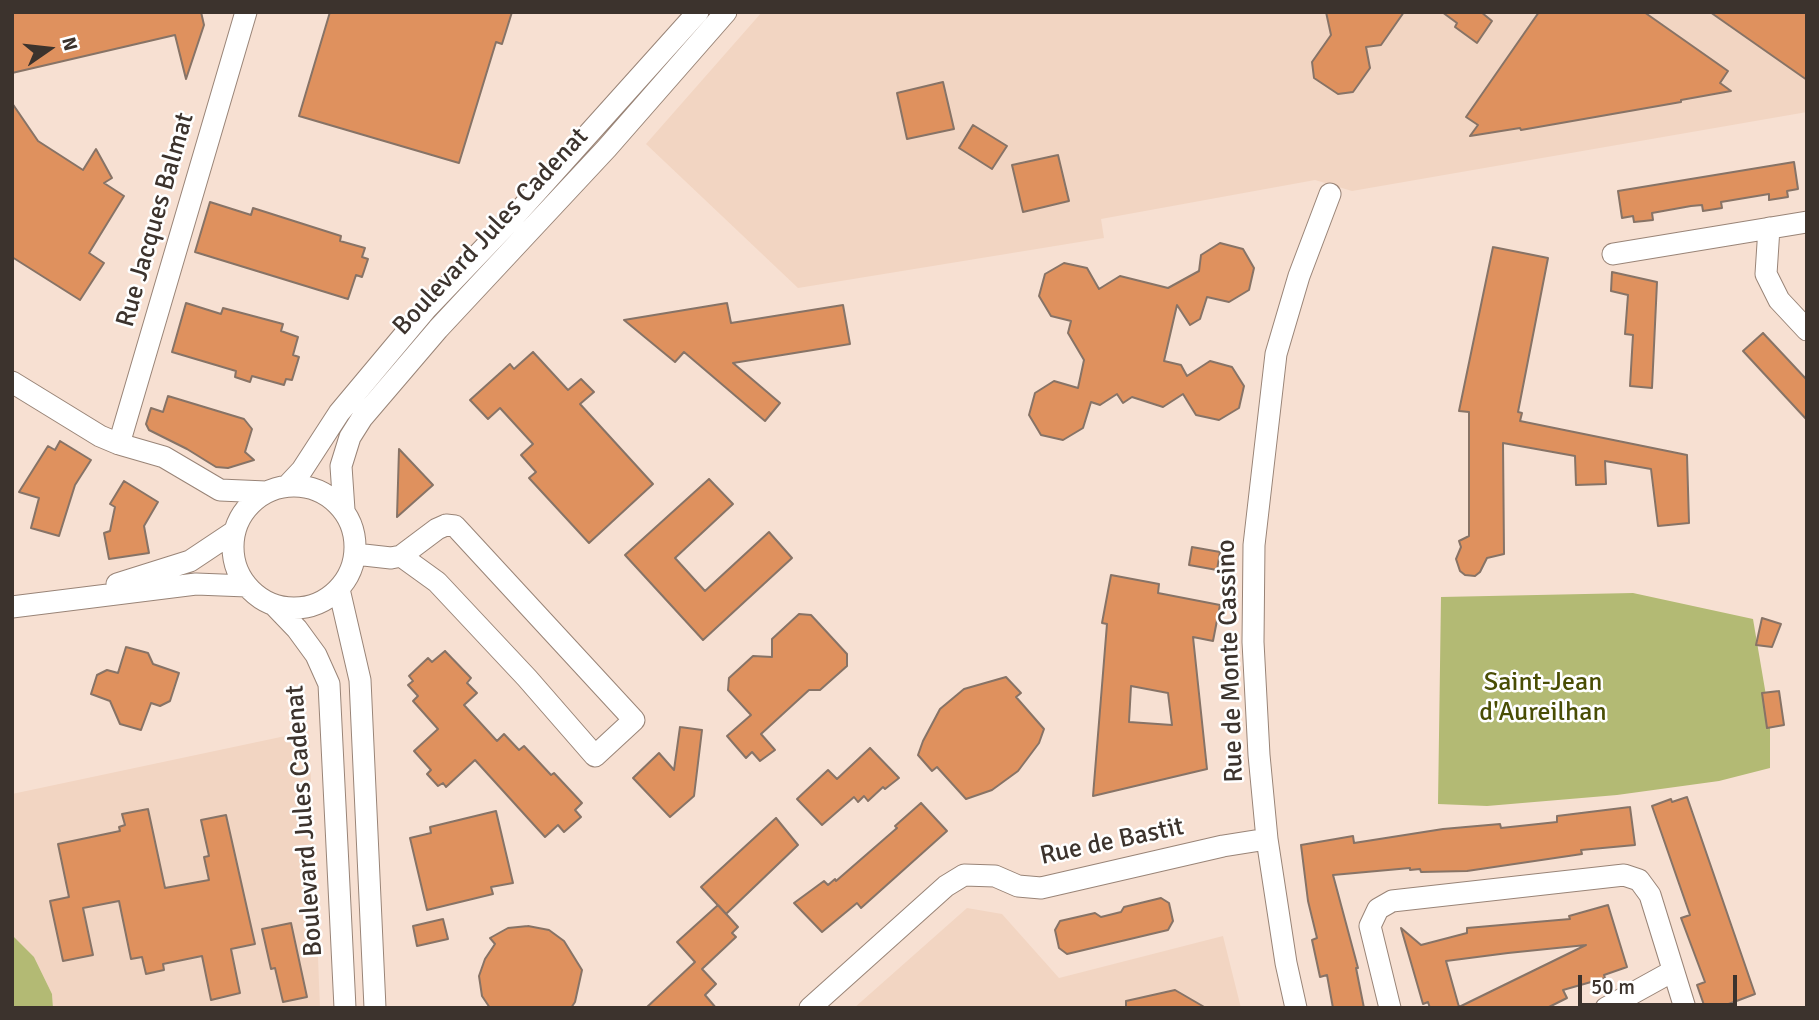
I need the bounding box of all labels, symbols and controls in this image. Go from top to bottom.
north arrow [14,14,84,84]
text: N [56,35,83,53]
street label: Rue Jacques Balmat [110,109,202,331]
street label: Boulevard Jules Cadenat [387,122,595,342]
street label: Rue de Monte Cassino [1211,539,1251,783]
park label: Saint-Jean d'Aureilhan [1479,667,1607,728]
street label: Boulevard Jules Cadenat [280,684,330,958]
street label: Rue de Bastit [1037,812,1187,872]
scale bar [1581,960,1740,1004]
text: 50 m [1591,974,1635,1000]

